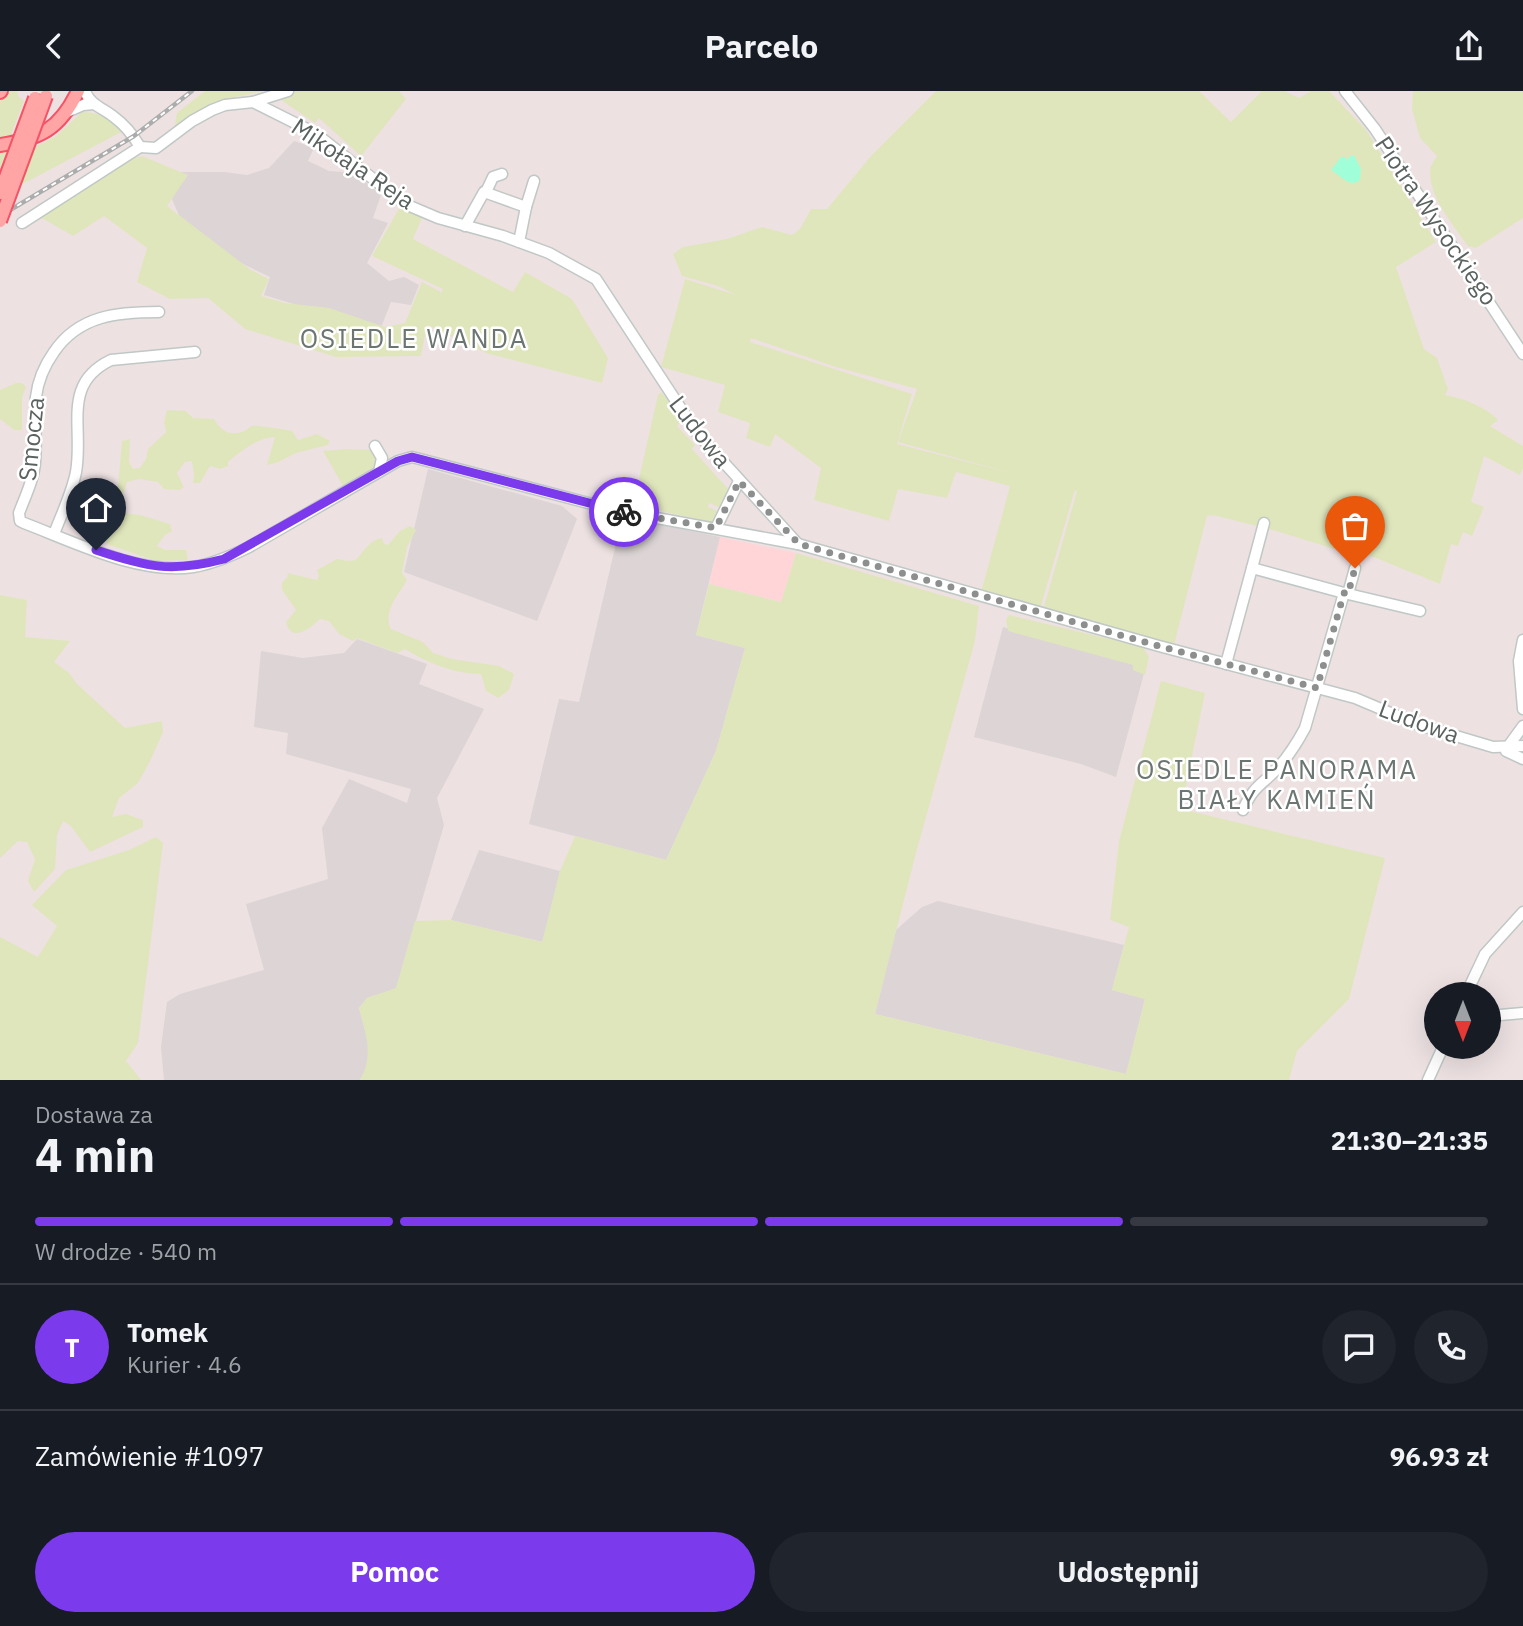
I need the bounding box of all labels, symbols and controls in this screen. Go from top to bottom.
text: Parcelo [705,25,818,67]
icon: back [35,27,73,65]
icon: share [1450,27,1488,65]
street label: Mikołaja Reja [286,110,422,216]
street label: Piotra Wysockiego [1368,129,1505,311]
district label: OSIEDLE WANDA [300,321,528,355]
street label: Ludowa [662,389,739,474]
street label: Smocza [11,395,51,483]
courier [589,477,659,547]
pin [66,478,126,550]
icon: home [77,489,115,527]
icon: bike [605,493,643,531]
pin [1325,496,1385,568]
icon: bag [1336,507,1374,545]
street label: Ludowa [1375,692,1464,750]
district label: OSIEDLE PANORAMA BIAŁY KAMIEŃ [1136,752,1418,816]
north arrow [1424,982,1502,1059]
map controls [1424,982,1501,1059]
text: Dostawa za [35,1099,153,1129]
text: 21:30–21:35 [1331,1123,1488,1157]
text: 4 min [35,1125,155,1185]
text: W drodze · 540 m [35,1236,217,1266]
button: chat [1322,1310,1396,1384]
button: phone [1414,1310,1488,1384]
text: Tomek [127,1315,208,1349]
text: T [64,1330,80,1364]
text: Kurier · 4.6 [127,1349,242,1379]
text: Zamówienie #1097 [35,1439,264,1473]
text: 96.93 zł [1390,1439,1488,1473]
button: Pomoc [35,1532,755,1612]
button: Udostępnij [769,1532,1488,1612]

